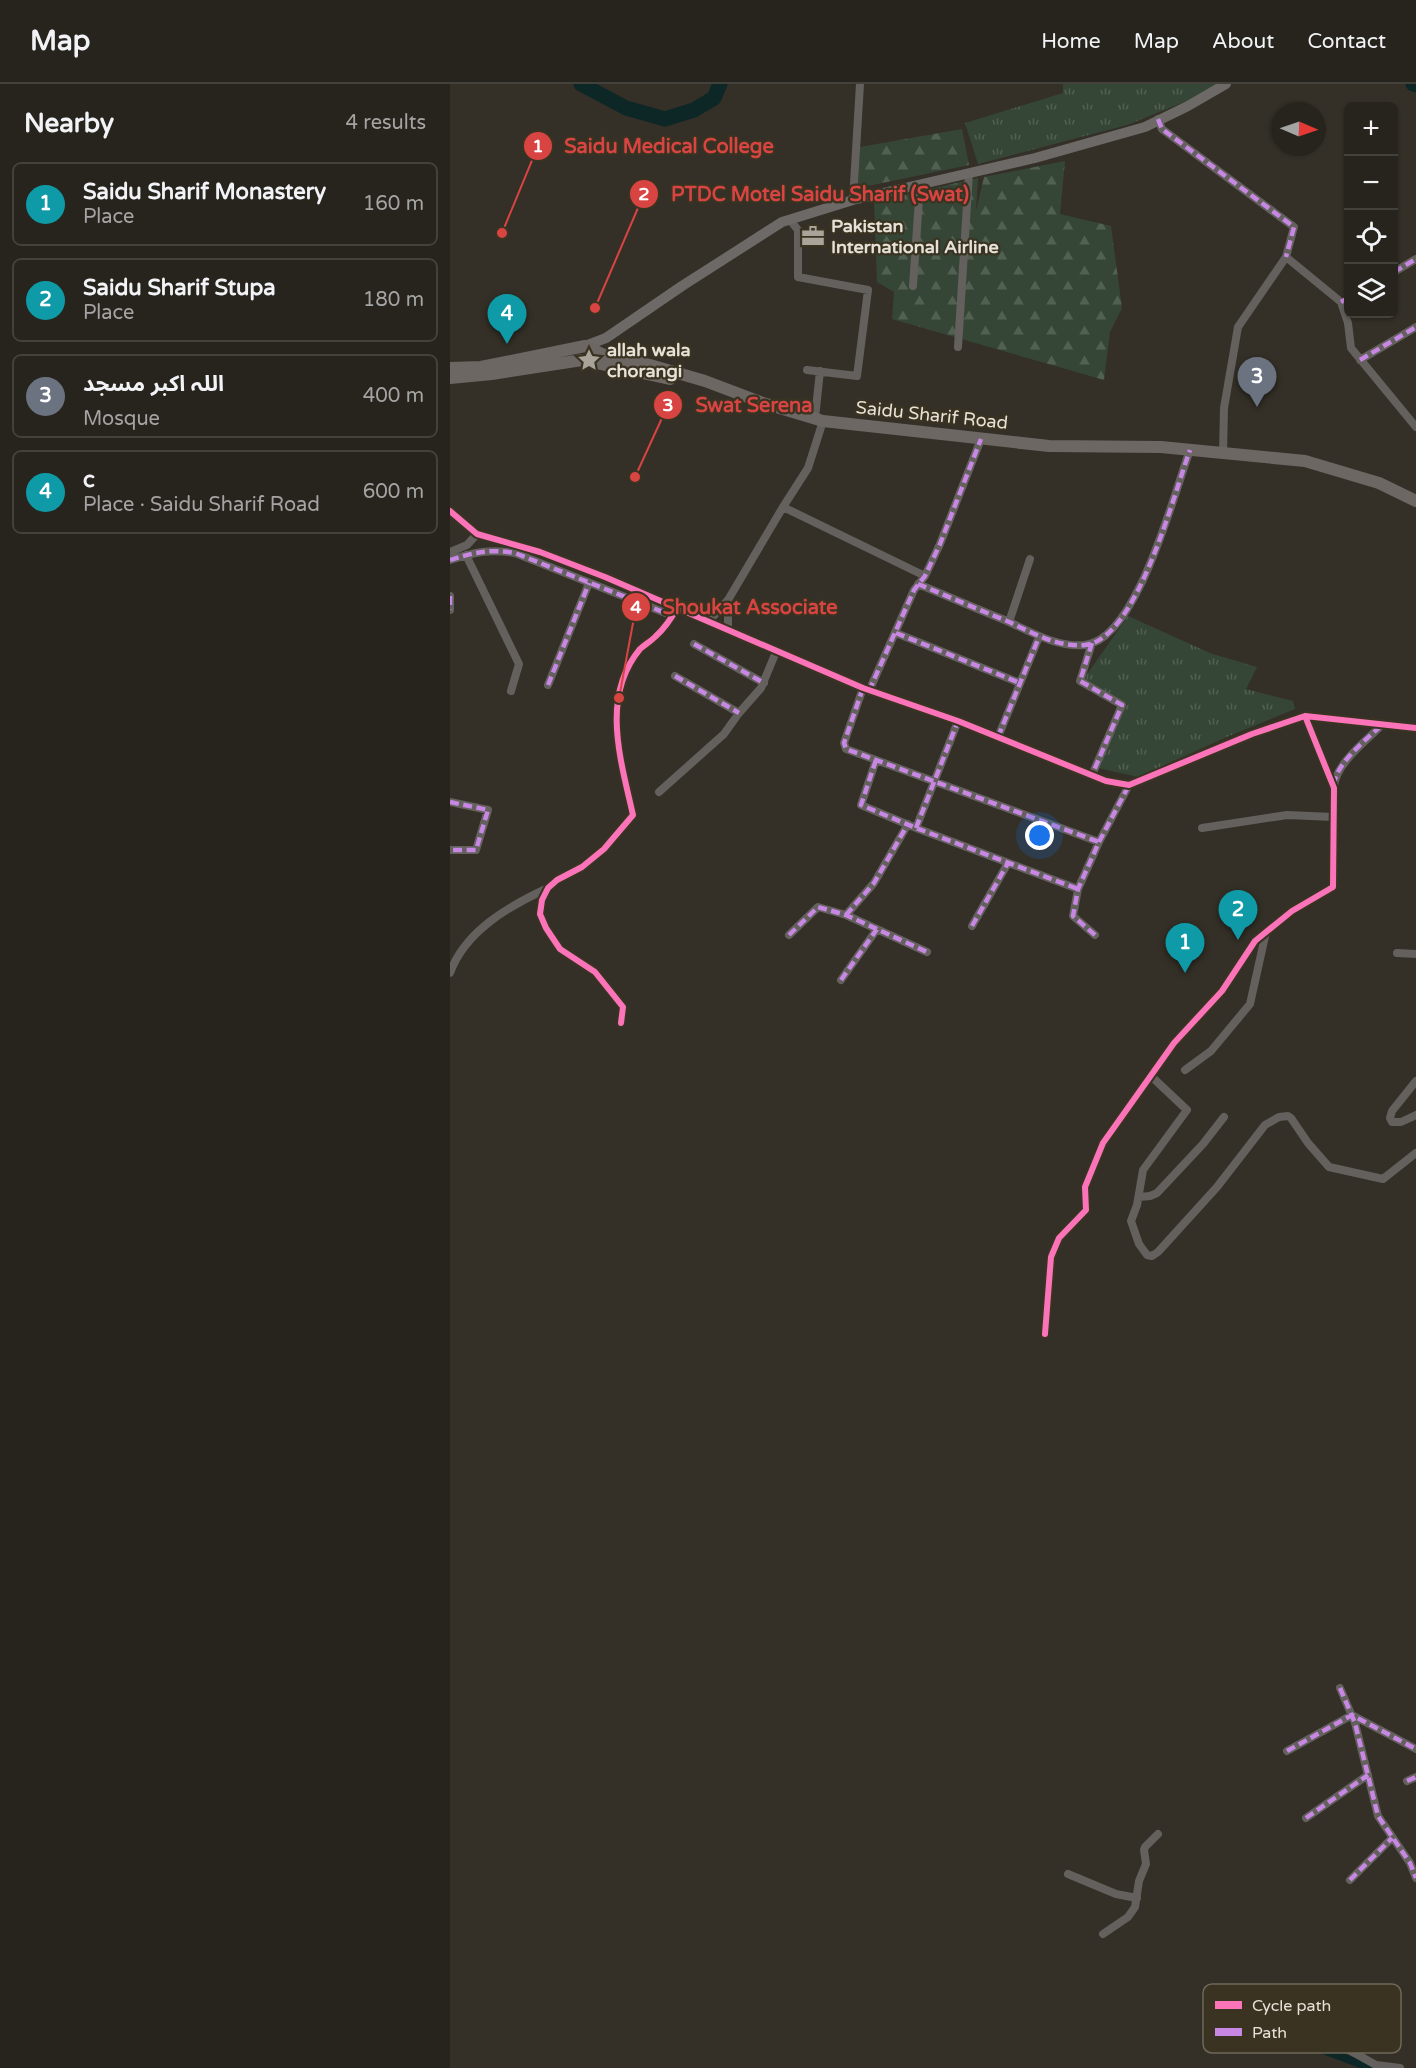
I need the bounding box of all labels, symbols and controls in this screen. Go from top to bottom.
text: Map [30,24,90,58]
text: Home [1041,29,1101,54]
text: Map [1134,29,1179,54]
text: About [1212,29,1274,54]
text: Contact [1307,29,1386,54]
north arrow [1272,102,1326,156]
map controls [1344,102,1398,318]
button: + [1344,102,1398,156]
text: Nearby [24,108,114,139]
text: 4 results [346,111,426,135]
callout: Saidu Medical College [523,127,786,165]
text: 1 [532,135,544,157]
text: Saidu Medical College [564,135,774,159]
button: − [1344,156,1398,210]
callout: PTDC Motel Saidu Sharif (Swat) [629,175,981,213]
text: Saidu Sharif Monastery [83,179,326,205]
text: 2 [638,183,650,205]
text: PTDC Motel Saidu Sharif (Swat) [671,183,969,207]
text: 1 [39,192,52,216]
text: 160 m [363,192,424,216]
text: Place [83,205,134,229]
button: locate [1344,210,1398,264]
place label: Pakistan International Airline [831,215,999,258]
office icon: Pakistan International Airline [800,223,826,249]
button: layers [1344,264,1398,318]
text: Saidu Sharif Stupa [83,275,276,301]
text: 2 [39,288,52,312]
text: 180 m [363,288,424,312]
pin: 4 [488,294,526,344]
text: Place [83,301,134,325]
place label: allah wala chorangi [607,339,691,382]
place icon: allah wala chorangi [576,347,602,373]
pin: 3 [1238,358,1276,407]
text: اللہ اکبر مسجد [83,371,224,397]
text: 3 [39,384,52,408]
text: 400 m [363,384,424,408]
callout: Swat Serena [653,386,824,424]
text: 3 [662,394,674,416]
text: Swat Serena [696,394,812,418]
street label: Saidu Sharif Road [855,396,1009,434]
text: Mosque [83,407,160,431]
text: c [83,467,95,493]
text: 4 [39,480,52,504]
text: 600 m [363,480,424,504]
text: Place · Saidu Sharif Road [83,493,320,517]
callout: Shoukat Associate [621,588,849,626]
text: 4 [630,596,642,618]
text: Shoukat Associate [663,596,837,620]
your location [1025,821,1054,850]
pin: 2 [1218,890,1258,940]
pin: 1 [1166,924,1204,973]
legend [1203,1984,1401,2053]
text: Cycle path [1252,1996,1331,2016]
text: Path [1252,2023,1287,2043]

